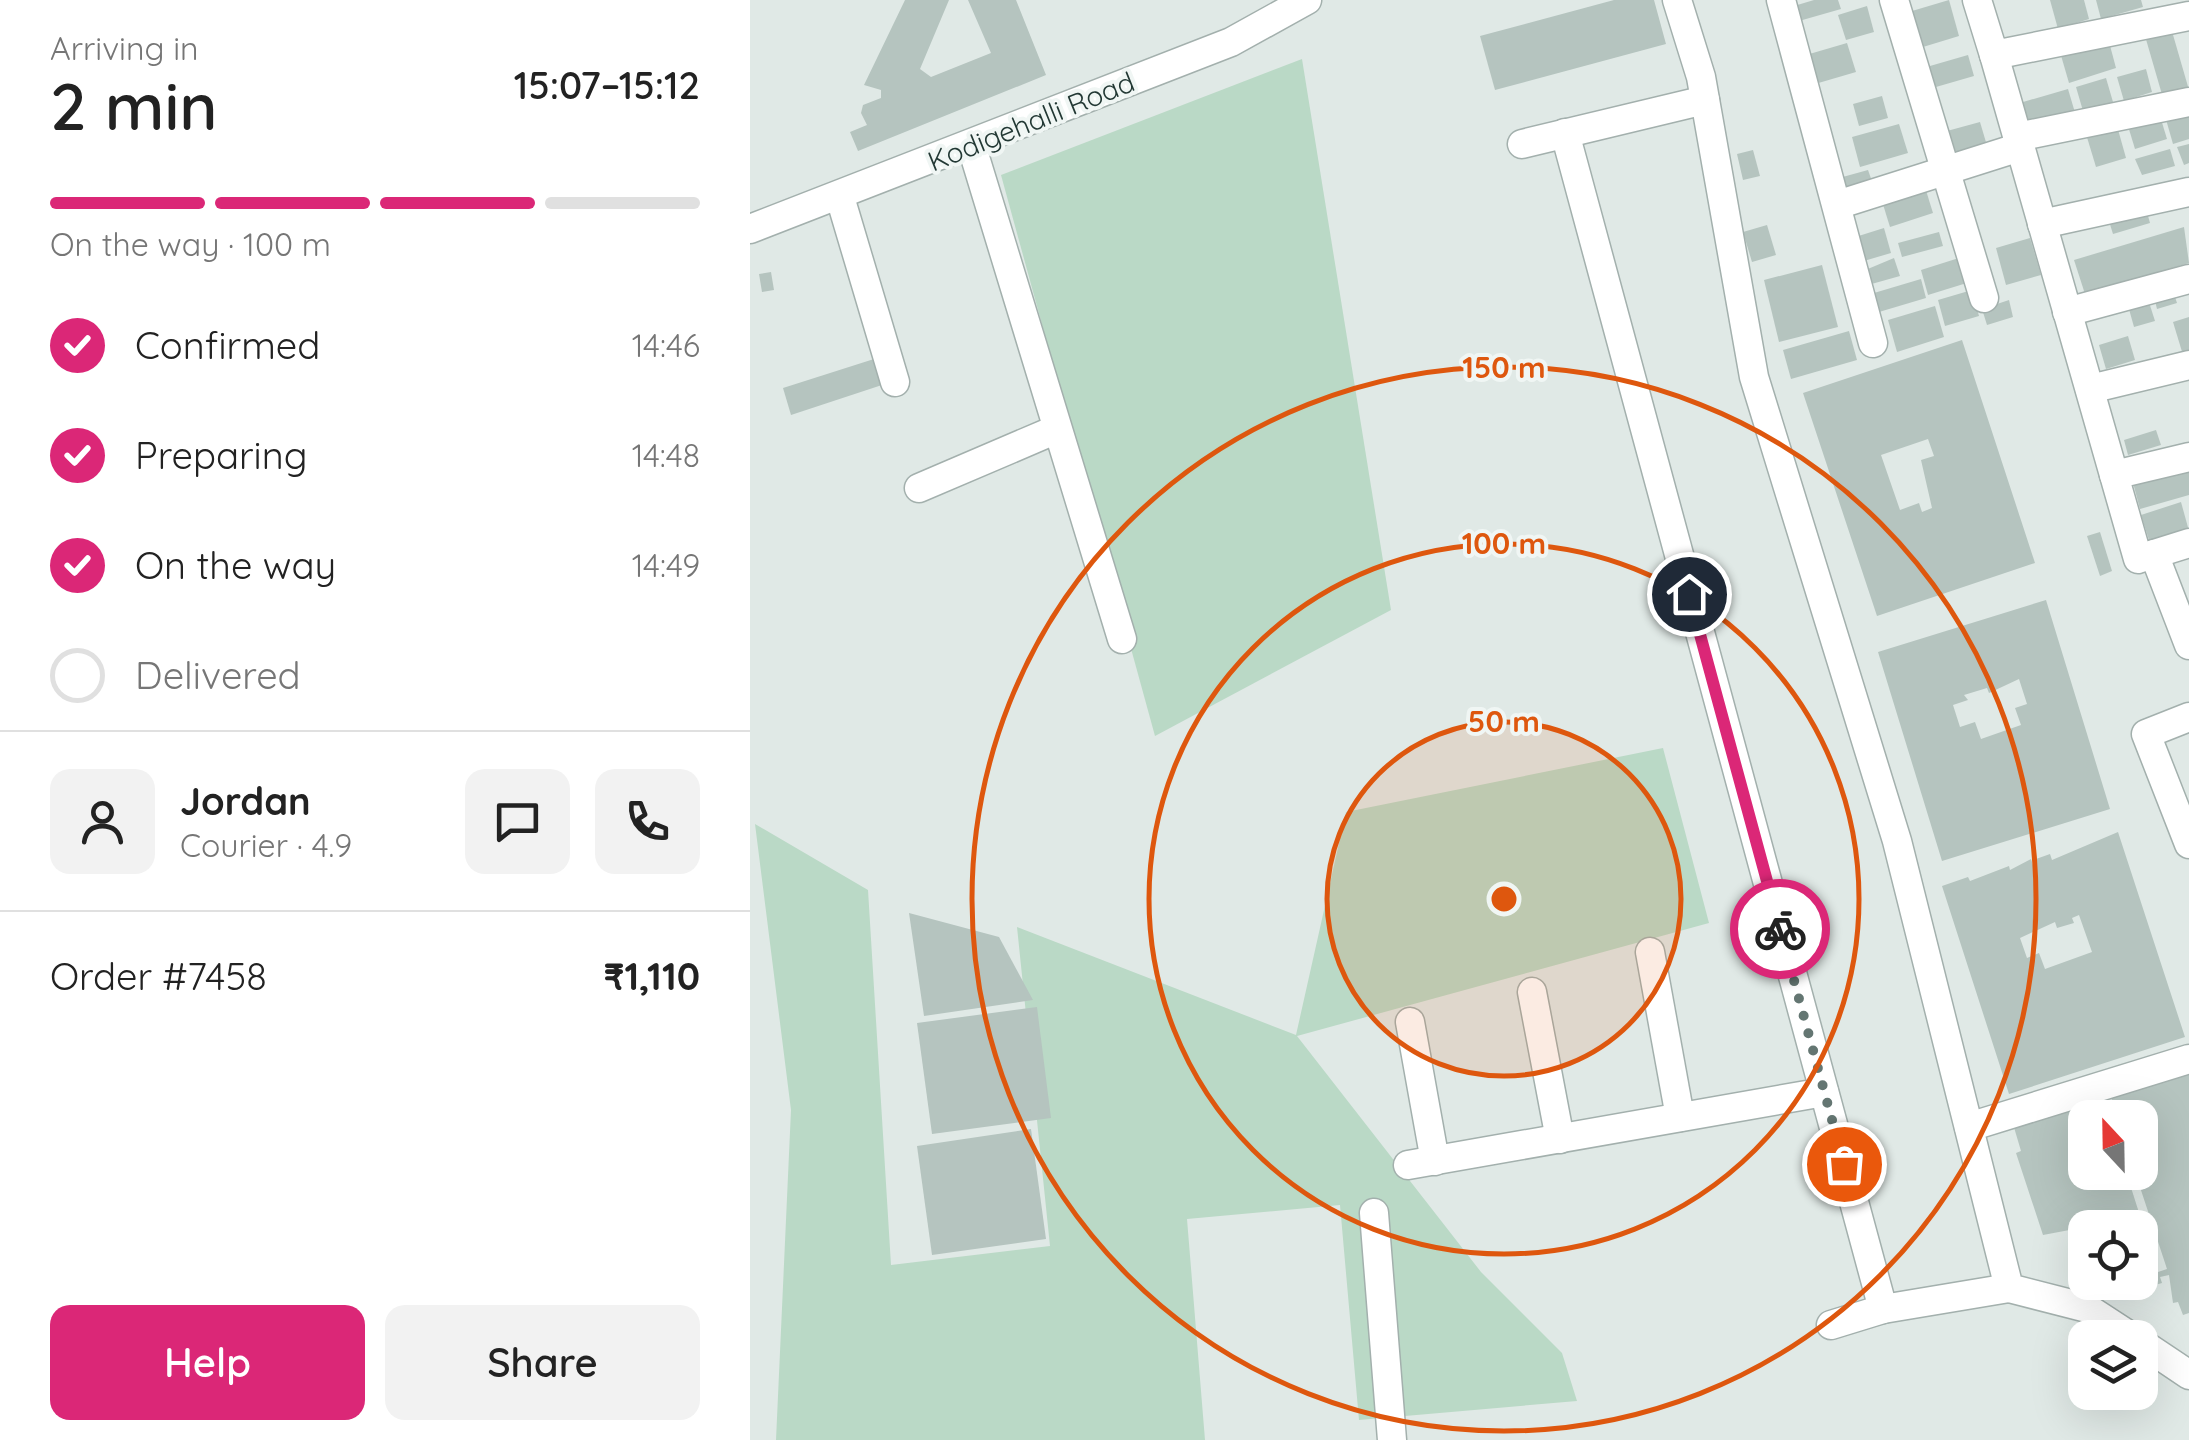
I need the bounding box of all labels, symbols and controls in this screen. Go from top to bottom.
text: Arriving in [50,28,199,68]
text: 15:07–15:12 [514,61,700,109]
street label: Kodigehalli Road [923,64,1139,178]
text: 2 min [50,65,218,146]
text: On the way · 100 m [50,224,331,264]
icon: check [50,318,105,373]
text: Confirmed [135,321,320,369]
text: 14:46 [632,325,700,365]
text: 150 m [1462,348,1546,386]
icon: check [50,428,105,483]
text: Preparing [135,431,307,479]
text: 14:48 [632,435,700,475]
text: 100 m [1462,524,1546,562]
icon: check [50,538,105,593]
text: On the way [135,541,336,589]
text: 14:49 [632,545,700,585]
pin [1647,552,1732,637]
icon: home [1662,567,1717,622]
text: Delivered [135,651,301,699]
text: 50 m [1468,702,1540,740]
button: person [50,769,155,874]
button: chat [465,769,570,874]
button: phone [595,769,700,874]
text: Jordan [180,777,311,825]
text: Courier · 4.9 [180,825,352,865]
courier [1730,879,1830,979]
centre of rings [1486,881,1522,917]
icon: bike [1753,902,1808,957]
text: Order #7458 [50,952,267,1000]
text: ₹1,110 [604,952,700,1000]
north arrow [2068,1100,2158,1190]
map controls [2068,1100,2158,1410]
pin [1802,1122,1887,1207]
icon: bag [1817,1137,1872,1192]
button: locate [2068,1210,2158,1300]
button: Help [50,1305,365,1420]
button: Share [385,1305,700,1420]
button: layers [2068,1320,2158,1410]

